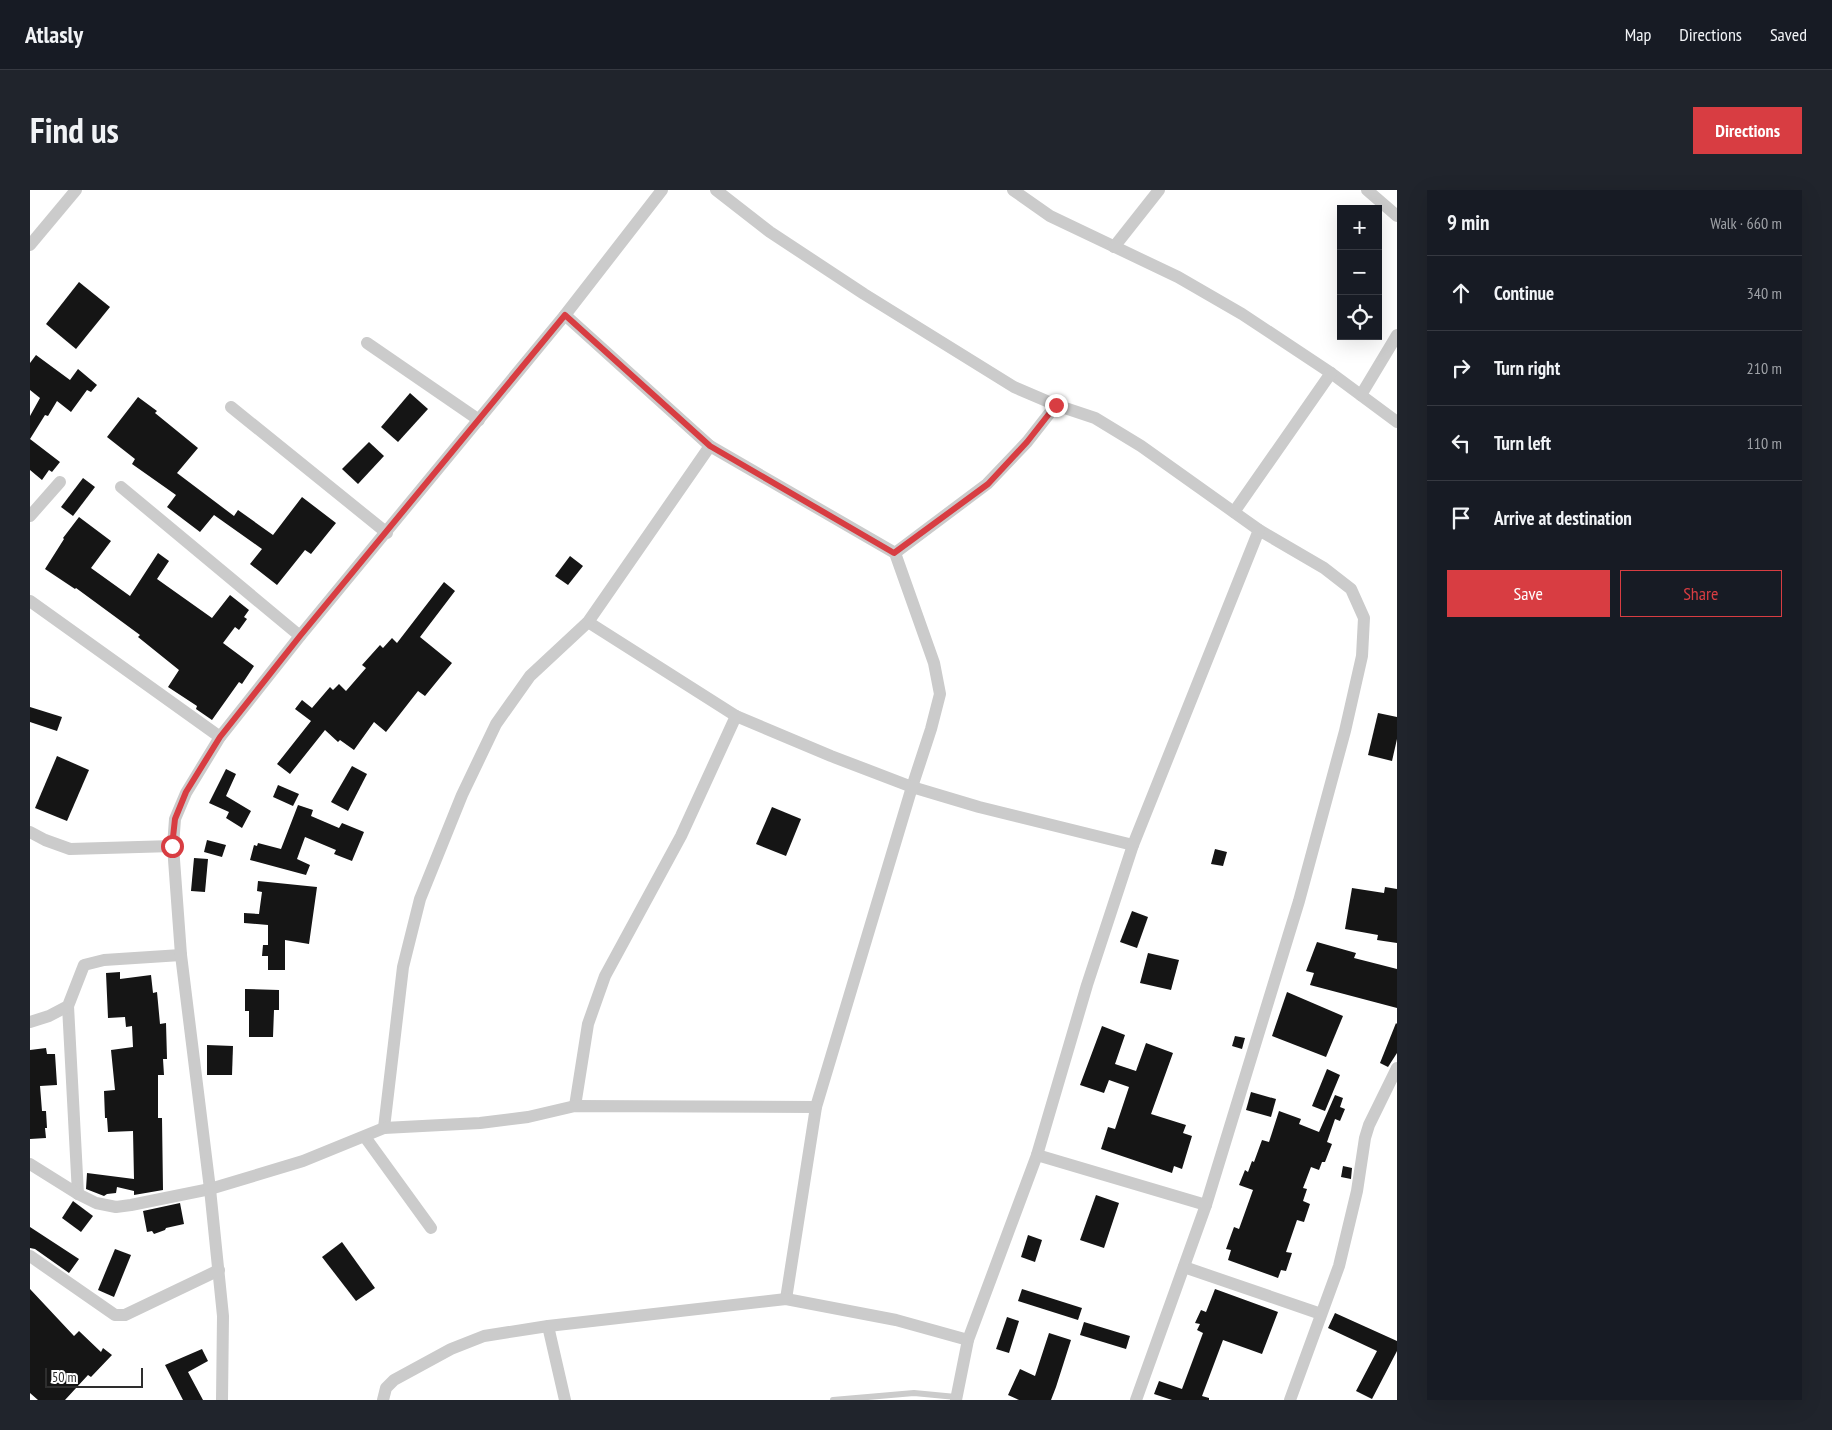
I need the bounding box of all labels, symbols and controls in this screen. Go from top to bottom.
text: Atlasly [25,19,83,50]
text: Map [1625,23,1651,46]
text: Directions [1679,23,1742,46]
text: Saved [1770,23,1807,46]
text: Find us [30,107,119,153]
button: Directions [1693,107,1802,154]
map controls [1337,205,1382,340]
button: + [1337,205,1382,250]
text: 9 min [1447,209,1489,236]
text: Walk · 660 m [1710,213,1782,233]
button: − [1337,250,1382,295]
icon: ahead [1447,279,1475,307]
text: Continue [1494,281,1554,305]
text: 340 m [1747,283,1782,303]
button: locate [1337,295,1382,340]
icon: right [1447,354,1475,382]
text: Turn right [1494,356,1560,380]
text: 210 m [1747,358,1782,378]
route end [1045,394,1068,417]
icon: left [1447,429,1475,457]
text: Turn left [1494,431,1551,455]
text: 110 m [1747,433,1782,453]
icon: arrive [1447,504,1475,532]
text: Arrive at destination [1494,506,1632,530]
button: Save [1447,570,1610,617]
button: Share [1620,570,1782,617]
route start [161,835,184,858]
scale bar [45,1365,142,1388]
text: 50 m [52,1368,77,1386]

